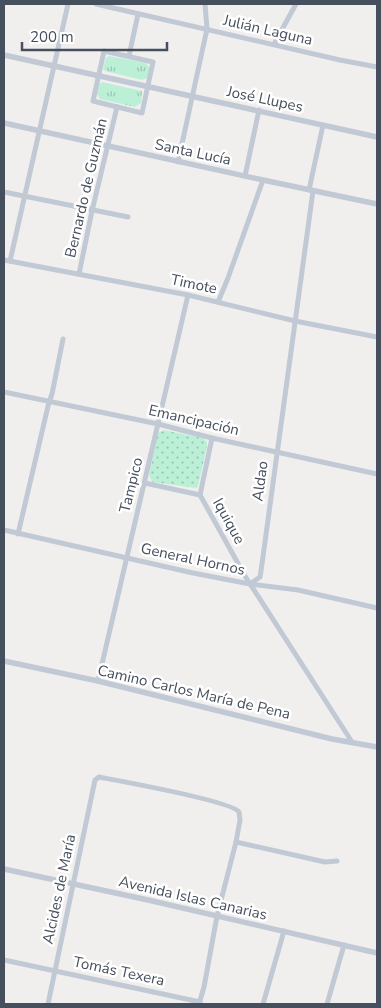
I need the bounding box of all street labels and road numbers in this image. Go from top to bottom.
street label: Julián Laguna [220,10,315,50]
street label: José Llupes [224,81,305,117]
street label: Bernardo de Guzmán [60,116,112,260]
street label: Santa Lucía [153,134,233,170]
street label: Timote [169,269,219,299]
street label: Emancipación [147,400,241,440]
street label: Tampico [115,455,147,515]
street label: Aldao [247,460,273,502]
street label: Iquique [208,494,250,548]
street label: General Hornos [139,538,247,580]
street label: Camino Carlos María de Pena [96,660,292,724]
street label: Alcides de María [38,832,80,946]
street label: Avenida Islas Canarias [117,871,269,925]
street label: Tomás Texera [72,952,166,990]

